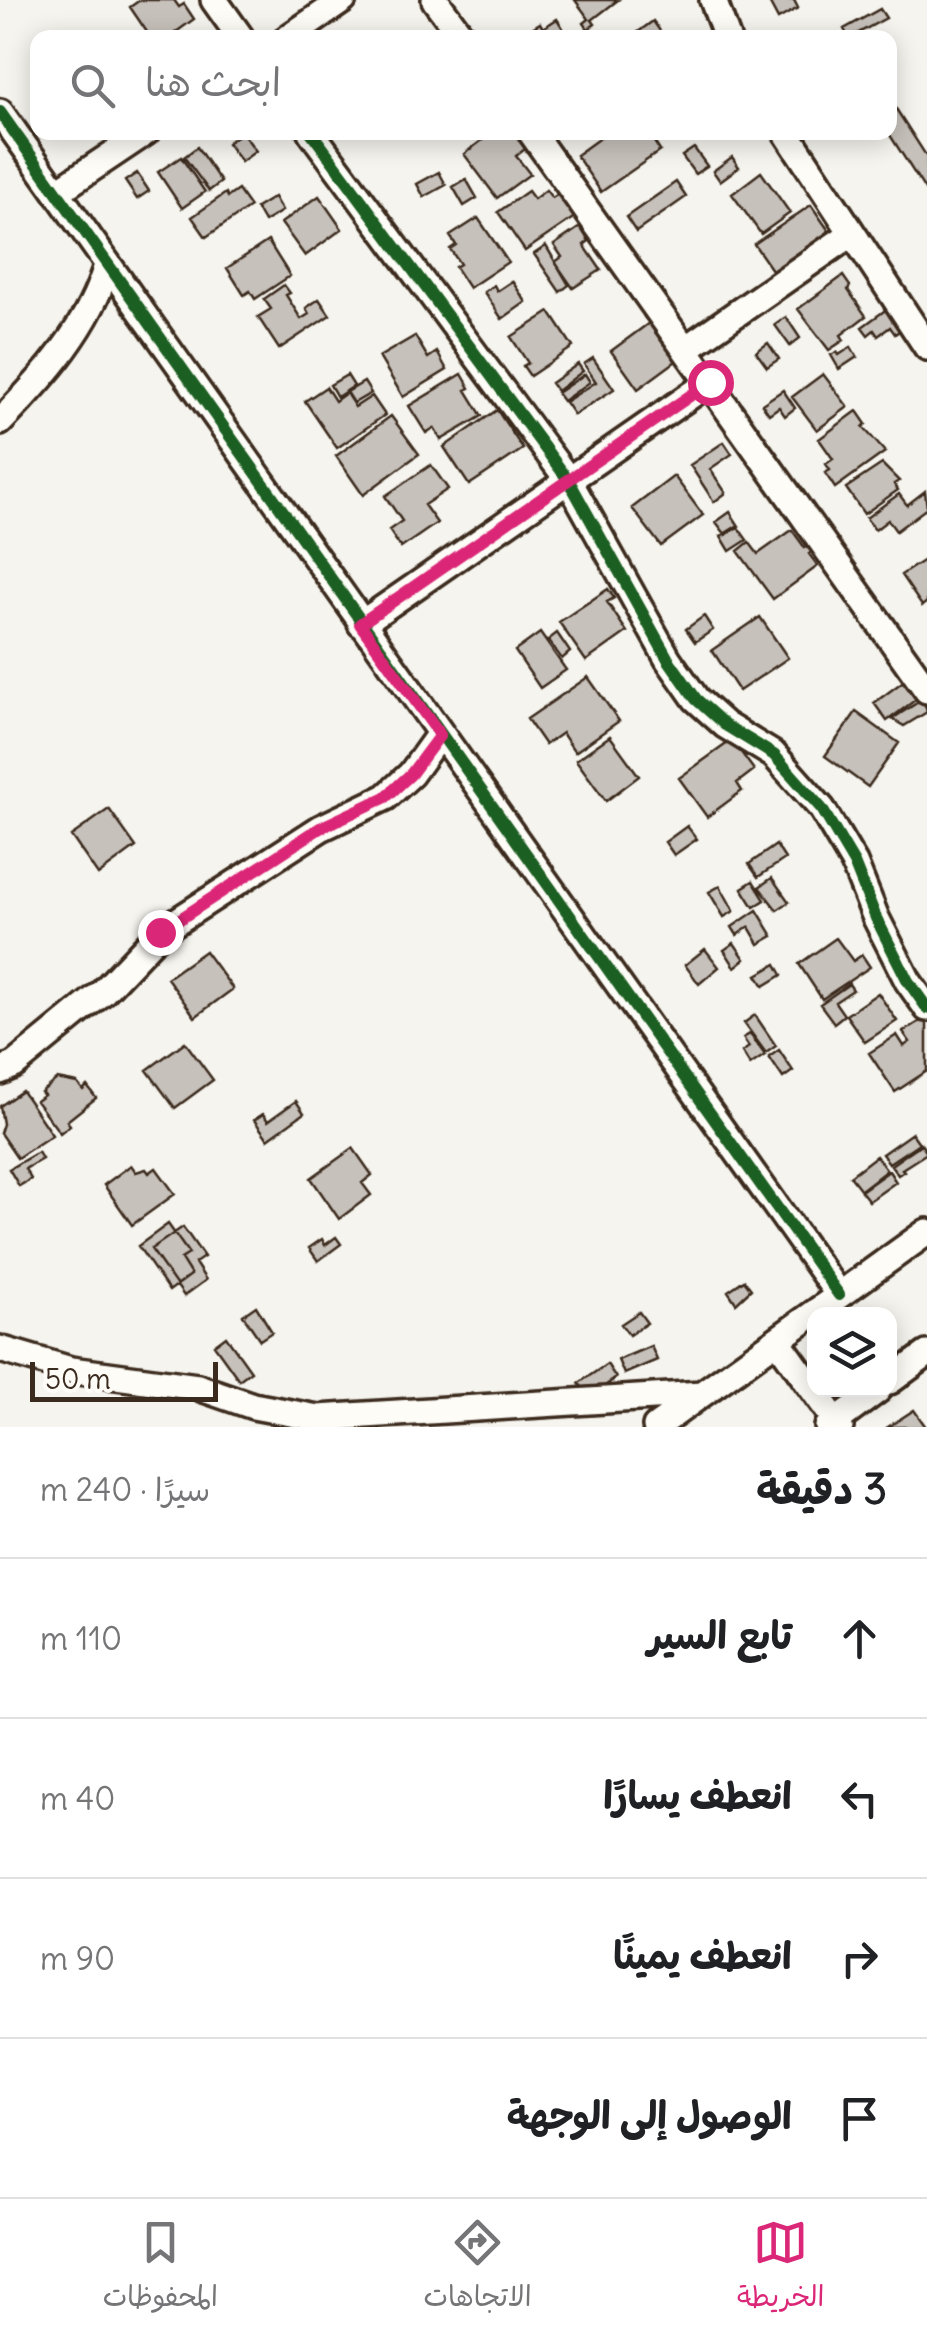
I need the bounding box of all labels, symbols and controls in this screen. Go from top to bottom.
search box [30,30,897,140]
icon: search [65,58,120,113]
text: ابحث هنا [145,59,281,106]
route start [688,360,734,406]
route end [138,910,184,956]
map controls [807,1307,897,1397]
button: layers [807,1307,897,1397]
scale bar [30,1357,218,1402]
text: 50 m [45,1361,111,1397]
text: 3 دقيقة [756,1463,887,1515]
text: سيرًا · 240 m [40,1469,210,1510]
icon: ahead [832,1611,887,1666]
text: تابع السير [648,1612,792,1659]
text: 110 m [40,1618,122,1659]
icon: left [832,1771,887,1826]
text: انعطف يسارًا [603,1772,792,1819]
text: 40 m [40,1778,115,1819]
icon: right [832,1931,887,1986]
text: انعطف يمينًا [613,1932,792,1979]
text: 90 m [40,1938,115,1979]
icon: arrive [832,2091,887,2146]
text: الوصول إلى الوجهة [507,2092,792,2139]
tab: المحفوظات [103,2215,218,2321]
tab: الاتجاهات [423,2215,532,2321]
tab: الخريطة [737,2215,824,2321]

